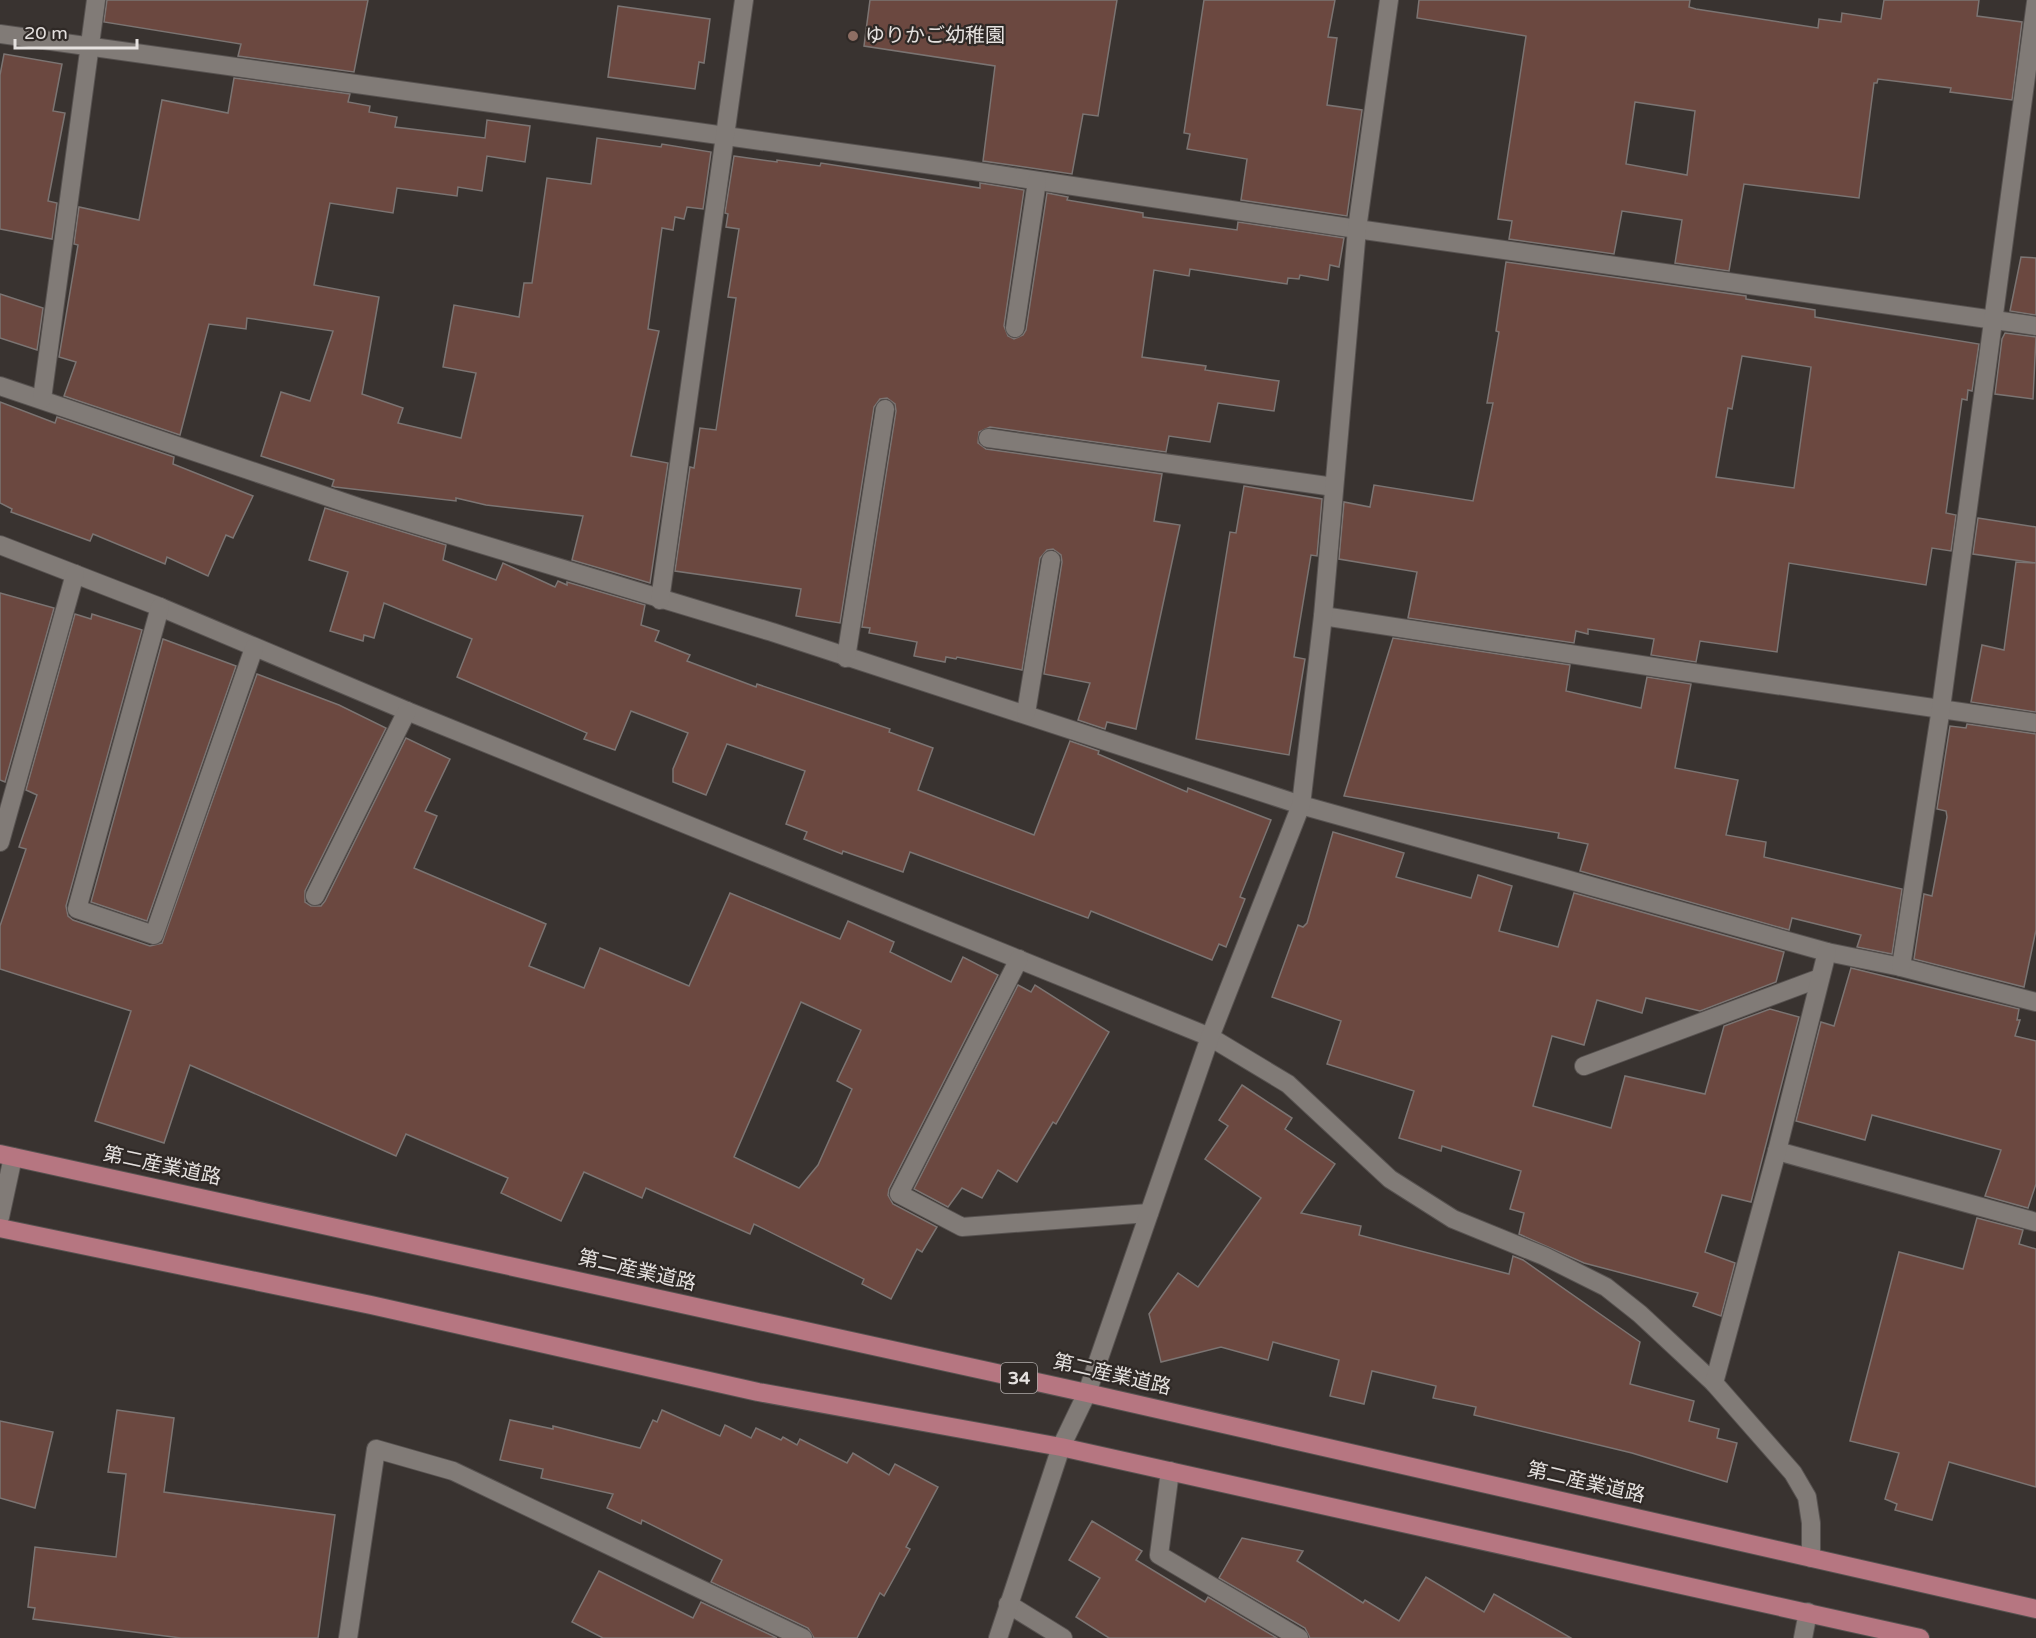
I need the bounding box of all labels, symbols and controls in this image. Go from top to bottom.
scale bar [15,12,136,50]
text: 20 m [24,22,68,44]
place label: ゆりかご幼稚園 [865,24,1005,48]
marker: ゆりかご幼稚園 [846,29,860,43]
street label: 第二産業道路 [101,1142,223,1190]
street label: 第二産業道路 [576,1246,698,1296]
street label: 第二産業道路 [1051,1350,1173,1400]
road number: 34 [1001,1363,1037,1393]
street label: 第二産業道路 [1525,1458,1647,1508]

